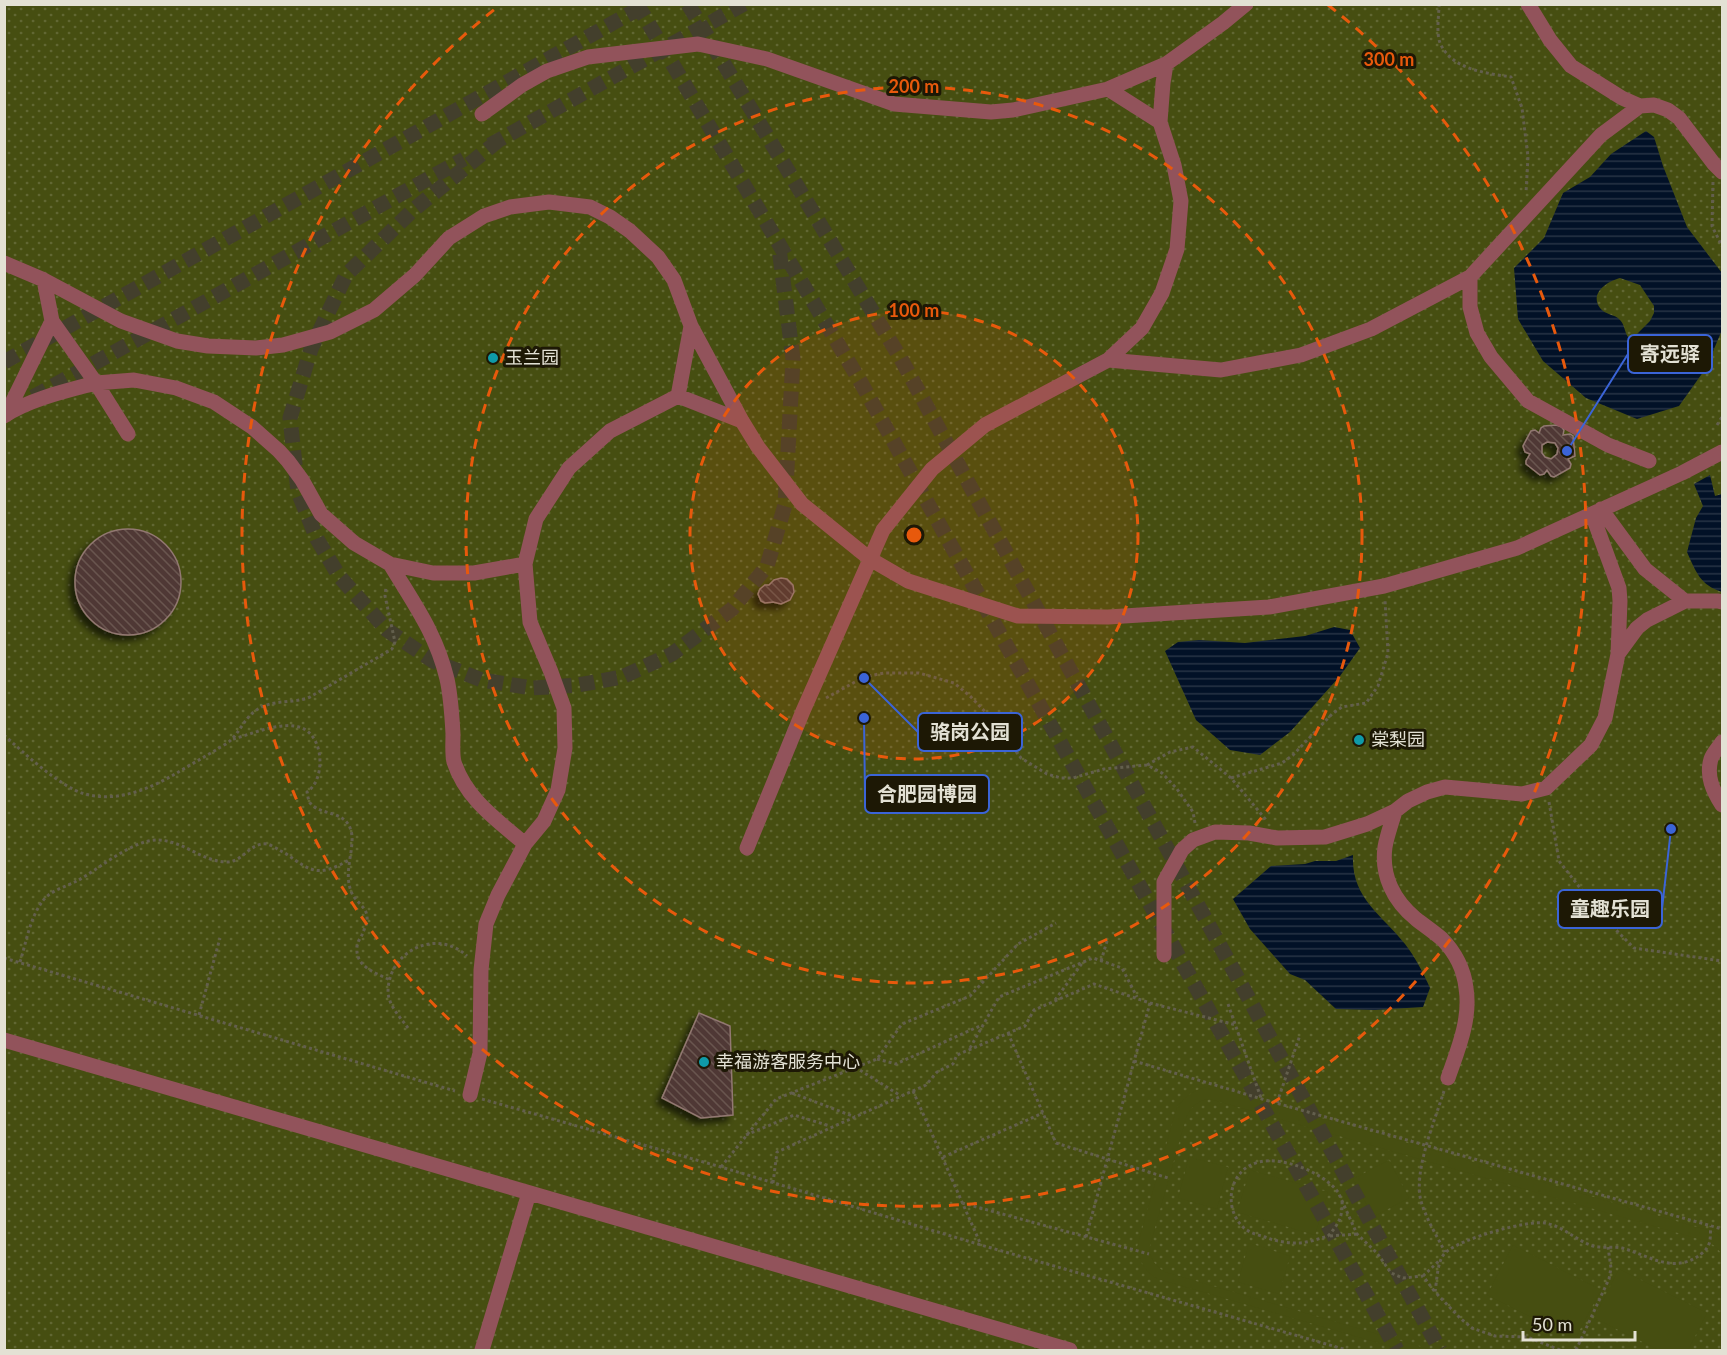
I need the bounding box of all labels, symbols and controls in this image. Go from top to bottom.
text: 300 m [1364,48,1414,70]
text: 200 m [889,75,939,97]
text: 100 m [889,299,939,321]
callout: 寄远驿 [1628,335,1712,373]
text: 寄远驿 [1640,341,1700,365]
place label: 玉兰园 [505,346,559,368]
marker: 玉兰园 [486,351,500,365]
centre of rings [904,525,924,545]
callout: 骆岗公园 [918,713,1022,751]
text: 骆岗公园 [930,719,1010,743]
place label: 棠梨园 [1371,728,1425,750]
marker: 棠梨园 [1352,733,1366,747]
callout: 合肥园博园 [865,775,989,813]
text: 合肥园博园 [877,781,977,805]
callout: 童趣乐园 [1558,890,1662,928]
text: 童趣乐园 [1570,896,1650,920]
place label: 幸福游客服务中心 [716,1050,860,1072]
marker: 幸福游客服务中心 [697,1055,711,1069]
scale bar [1523,1304,1636,1342]
text: 50 m [1532,1313,1572,1335]

